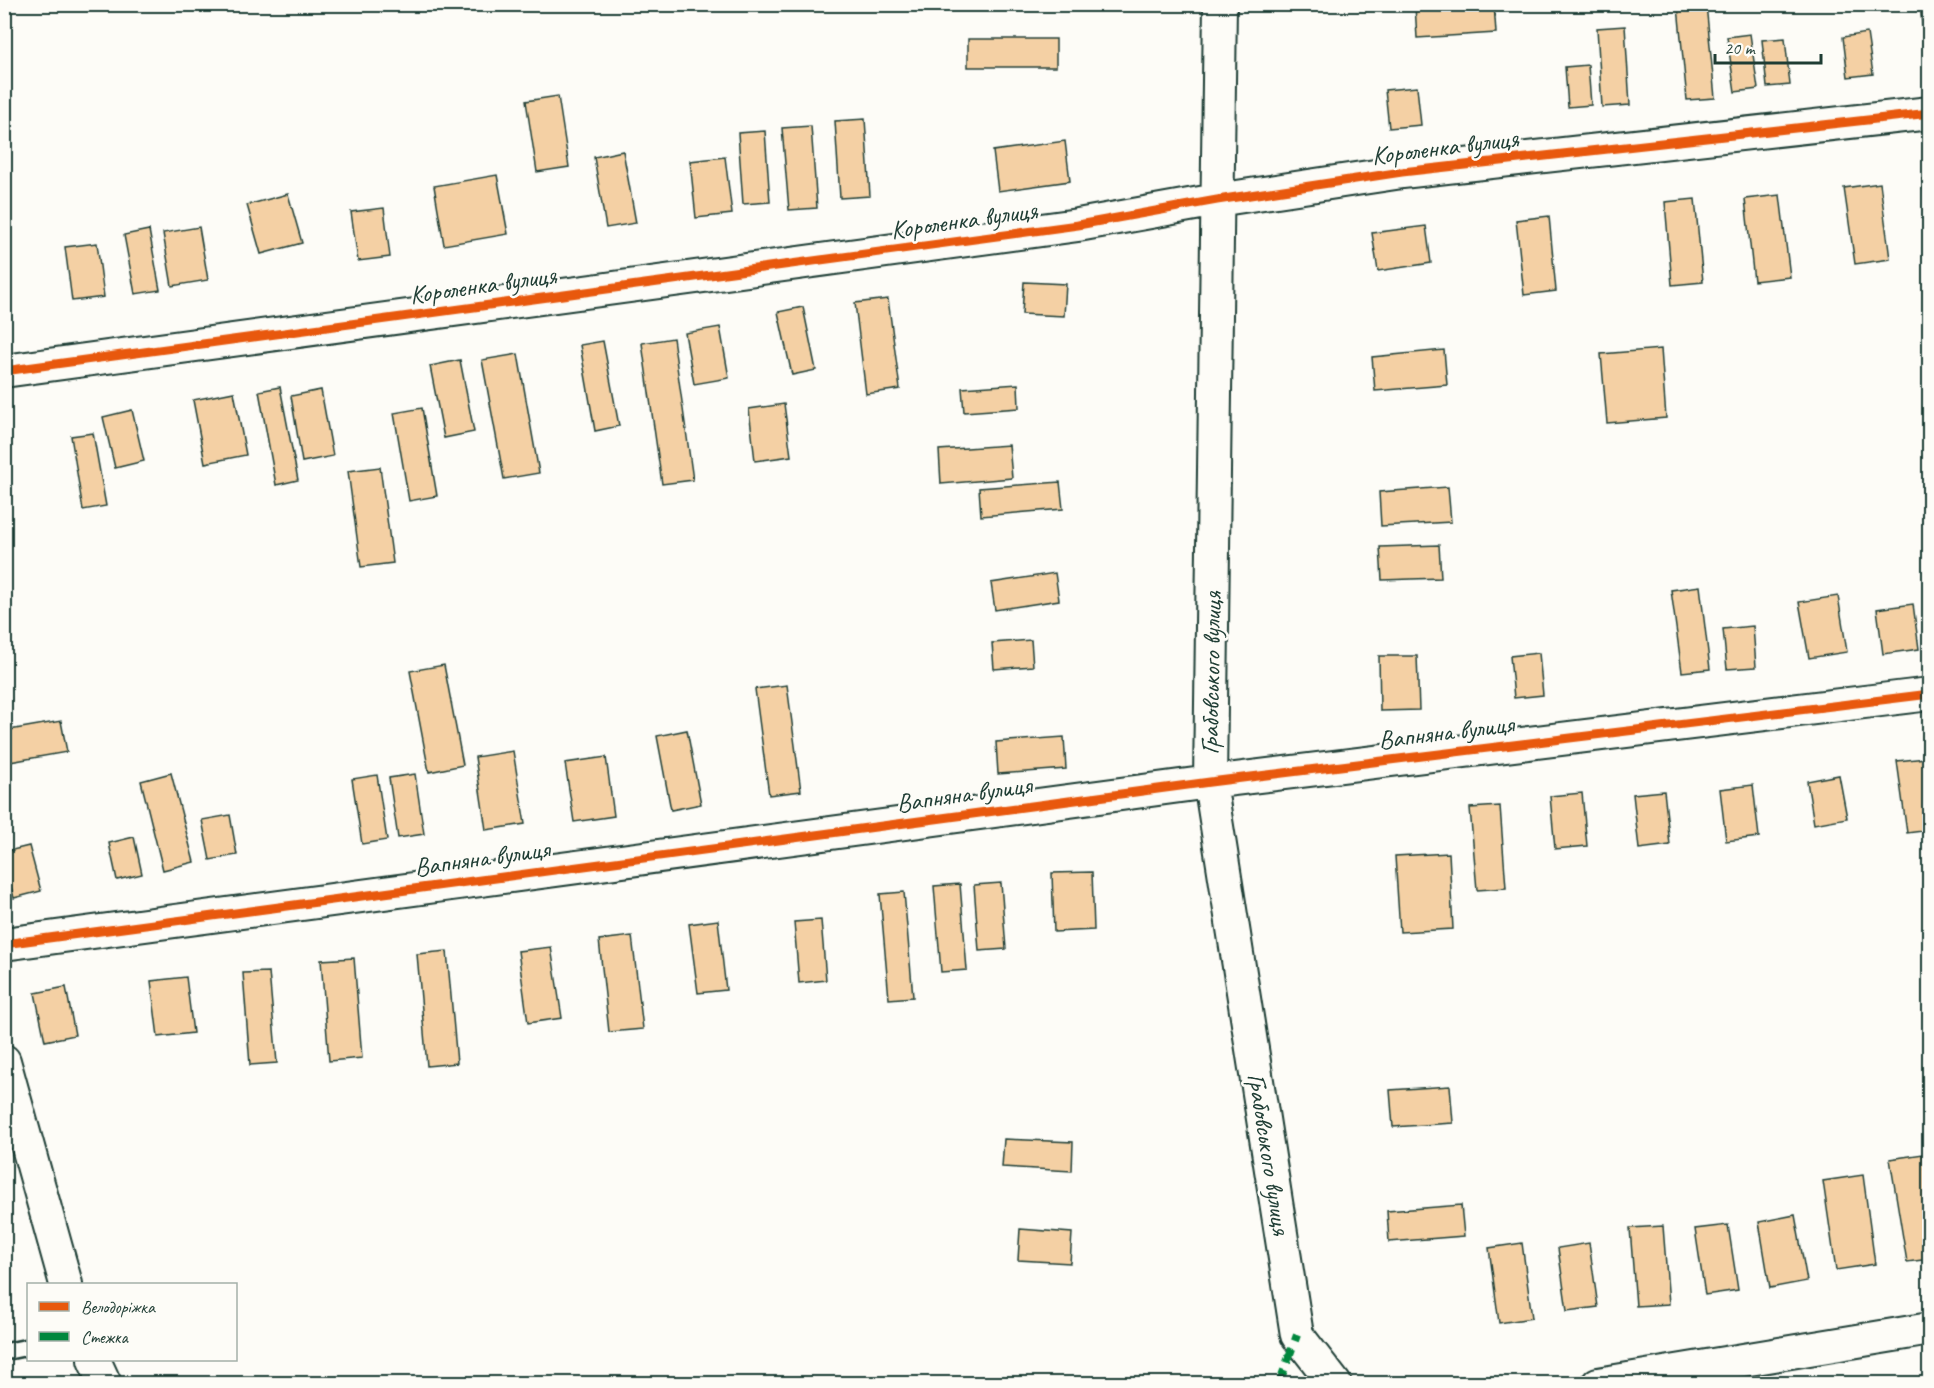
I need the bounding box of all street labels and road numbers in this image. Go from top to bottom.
street label: Короленка вулиця [1370,121,1522,172]
street label: Короленка вулиця [889,193,1041,247]
street label: Короленка вулиця [408,258,560,312]
street label: Грабовського вулиця [1193,589,1229,755]
street label: Вапняна вулиця [1376,707,1518,757]
street label: Вапняна вулиця [894,768,1036,820]
street label: Вапняна вулиця [412,832,554,884]
street label: Грабовського вулиця [1240,1071,1298,1239]

